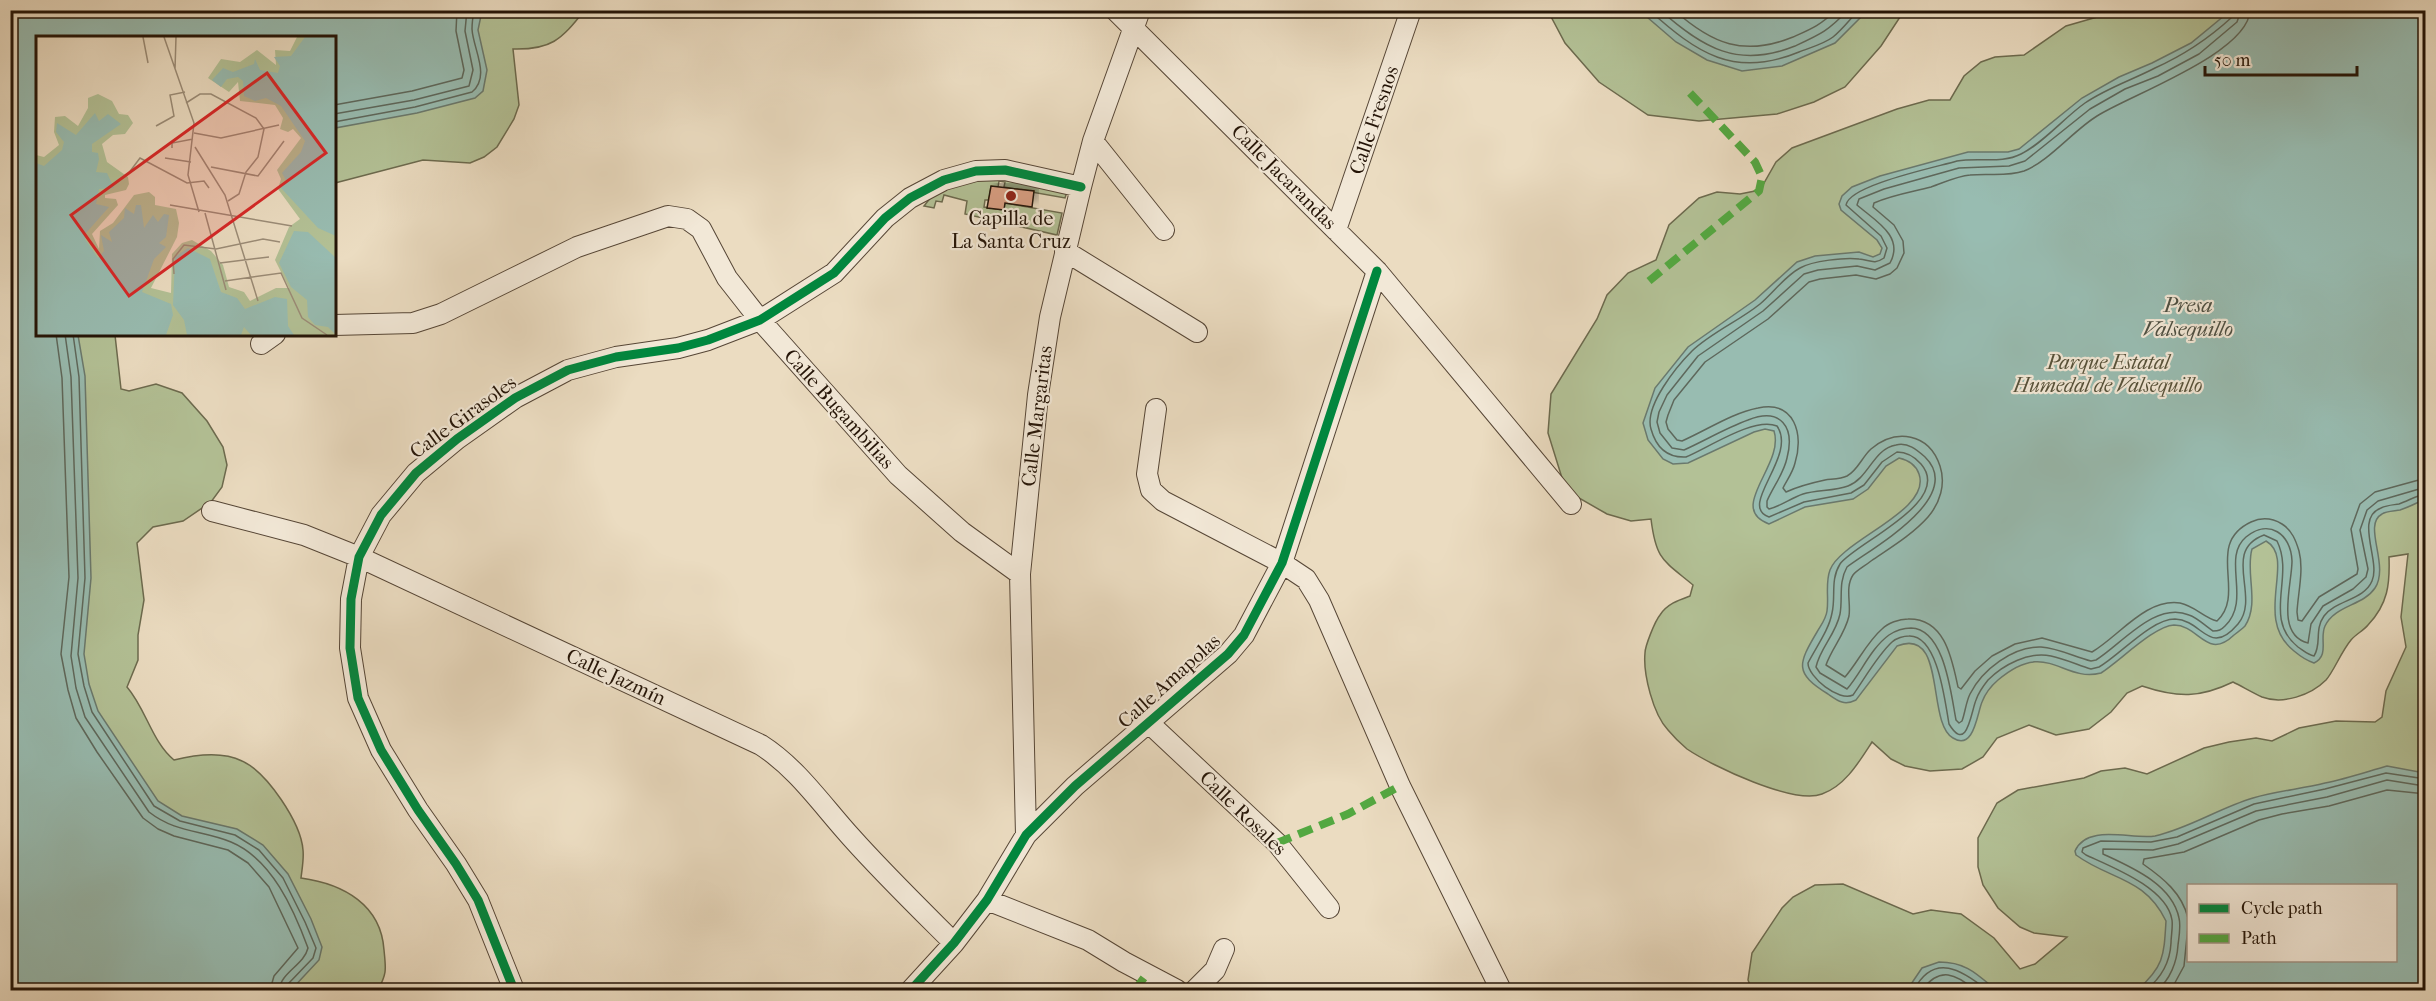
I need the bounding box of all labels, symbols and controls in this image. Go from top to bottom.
inset map [36,36,336,336]
scale bar [2205,39,2356,77]
text: 50 m [2214,50,2251,71]
street label: Calle Fresnos [1345,63,1403,177]
street label: Calle Jacarandas [1227,120,1341,234]
marker: Capilla de La Santa Cruz [1004,189,1018,203]
place label: Capilla de La Santa Cruz [951,207,1071,253]
water label: Presa Valsequillo [2143,293,2233,341]
street label: Calle Bugambilias [779,344,899,474]
street label: Calle Margaritas [1017,344,1057,488]
park label: Parque Estatal Humedal de Valsequillo [2013,351,2202,397]
street label: Calle Girasoles [405,371,521,463]
street label: Calle Amapolas [1113,629,1225,733]
street label: Calle Jazmín [563,644,670,710]
street label: Calle Rosales [1195,766,1291,860]
legend [2187,884,2397,962]
text: Cycle path [2241,898,2322,919]
text: Path [2241,928,2277,949]

